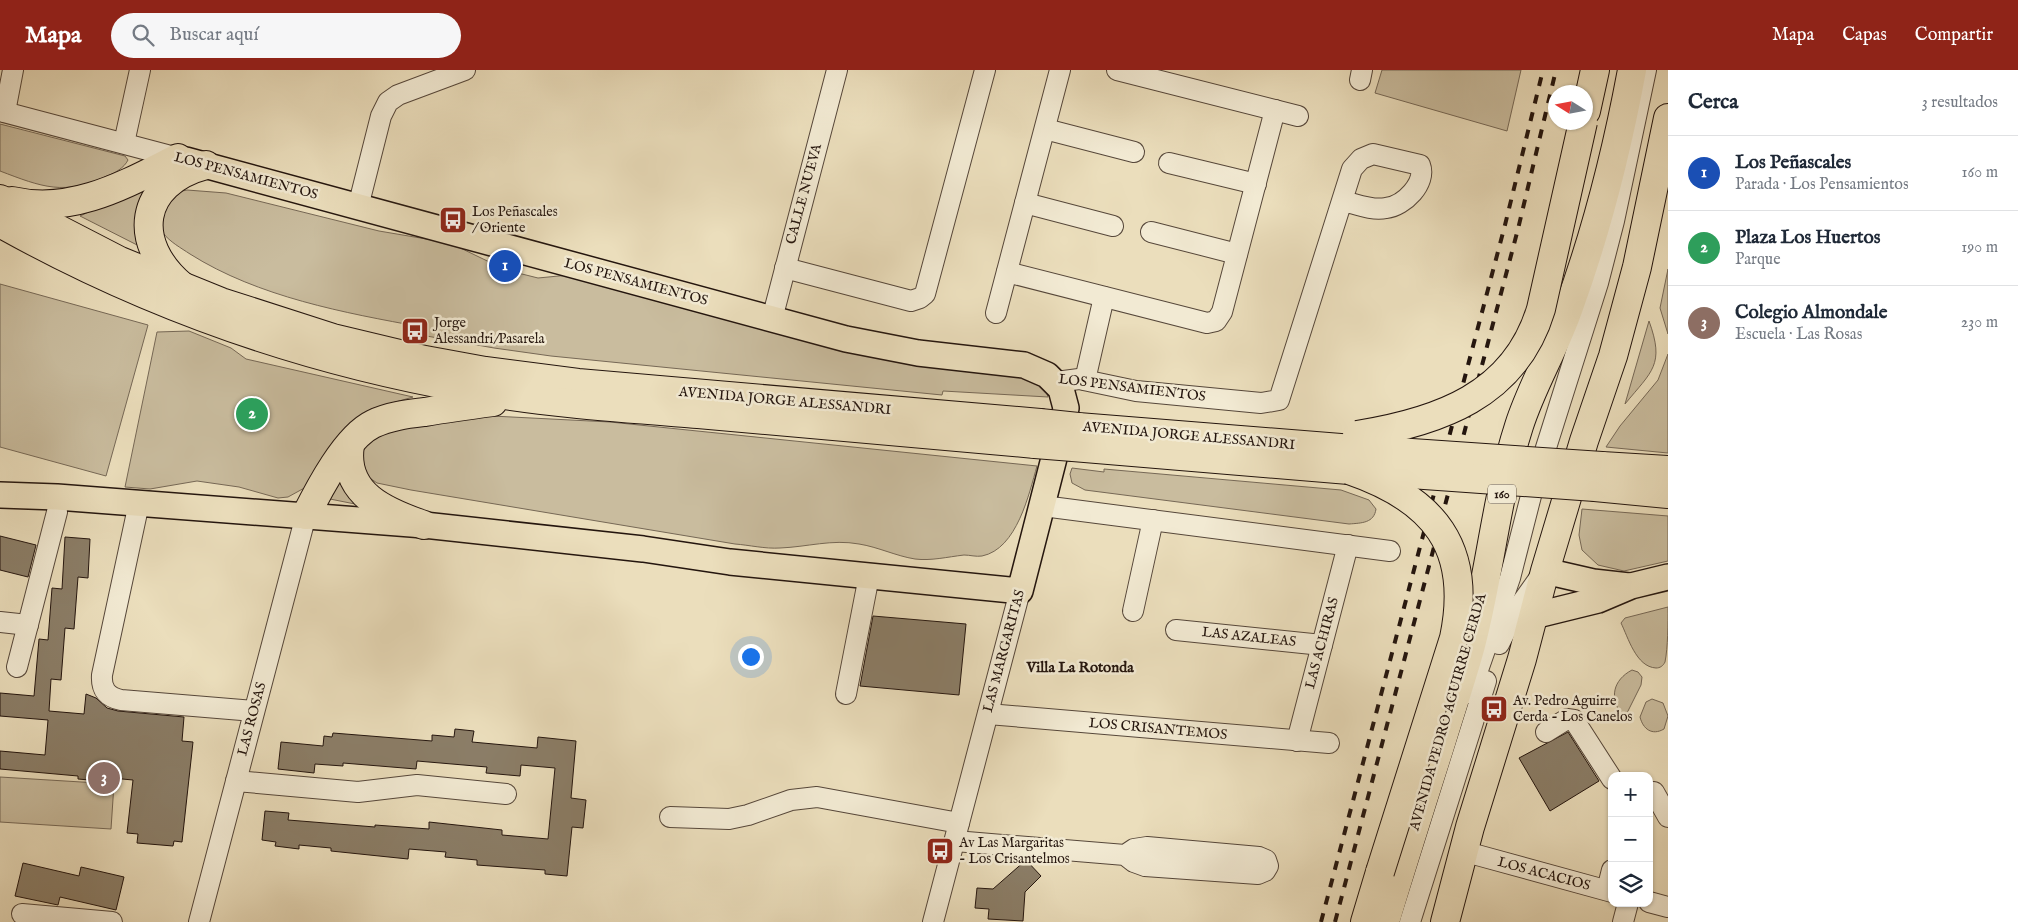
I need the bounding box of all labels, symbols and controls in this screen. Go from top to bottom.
search box [111,13,461,58]
text: Mapa [25,20,81,51]
icon: search [129,21,157,49]
text: Buscar aquí [169,23,258,47]
text: Mapa [1772,24,1814,47]
text: Capas [1842,24,1887,47]
text: Compartir [1915,24,1993,47]
north arrow [1548,85,1593,130]
text: Cerca [1688,89,1738,116]
text: 3 resultados [1922,93,1998,113]
street label: CALLE NUEVA [782,141,826,246]
street label: LOS PENSAMIENTOS [172,148,320,204]
text: Los Peñascales [1735,151,1851,175]
text: 1 [1701,163,1707,183]
text: 160 m [1962,163,1998,183]
text: Parada · Los Pensamientos [1735,175,1909,195]
place label: Los Peñascales / Oriente [472,203,558,237]
bus stop icon: Los Peñascales / Oriente [438,205,468,235]
text: Plaza Los Huertos [1735,226,1880,250]
text: 2 [1700,238,1708,258]
text: 190 m [1961,238,1998,258]
pin: 1 [489,247,521,285]
text: Parque [1735,250,1781,270]
street label: LOS PENSAMIENTOS [562,254,710,310]
text: Colegio Almondale [1735,301,1887,325]
text: 3 [1701,313,1707,333]
text: 230 m [1961,313,1998,333]
place label: Jorge Alessandri/Pasarela [432,314,546,348]
bus stop icon: Jorge Alessandri/Pasarela [400,316,430,346]
text: Escuela · Las Rosas [1735,325,1862,345]
street label: LOS PENSAMIENTOS [1057,370,1207,406]
street label: AVENIDA JORGE ALESSANDRI [677,383,892,419]
pin: 2 [236,395,268,433]
street label: AVENIDA JORGE ALESSANDRI [1081,418,1296,454]
road number: 160 [1488,484,1516,504]
street label: LAS MARGARITAS [979,588,1029,714]
street label: AVENIDA PEDRO AGUIRRE CERDA [1405,591,1491,834]
street label: LAS ACHIRAS [1301,595,1343,691]
street label: LAS AZALEAS [1201,623,1297,651]
your location [738,644,764,670]
district label: Villa La Rotonda [1025,658,1134,677]
street label: LAS ROSAS [234,680,270,758]
place label: Av. Pedro Aguirre Cerda - Los Canelos [1512,692,1633,726]
bus stop icon: Av. Pedro Aguirre Cerda - Los Canelos [1479,694,1509,724]
street label: LOS CRISANTEMOS [1088,714,1228,744]
pin: 3 [88,759,120,797]
map controls [1608,772,1653,907]
button: + [1608,772,1653,817]
button: − [1608,817,1653,862]
place label: Av Las Margaritas - Los Crisantelmos [958,834,1070,868]
bus stop icon: Av Las Margaritas - Los Crisantelmos [925,836,955,866]
street label: LOS ACACIOS [1496,853,1592,895]
button: layers [1608,862,1653,907]

